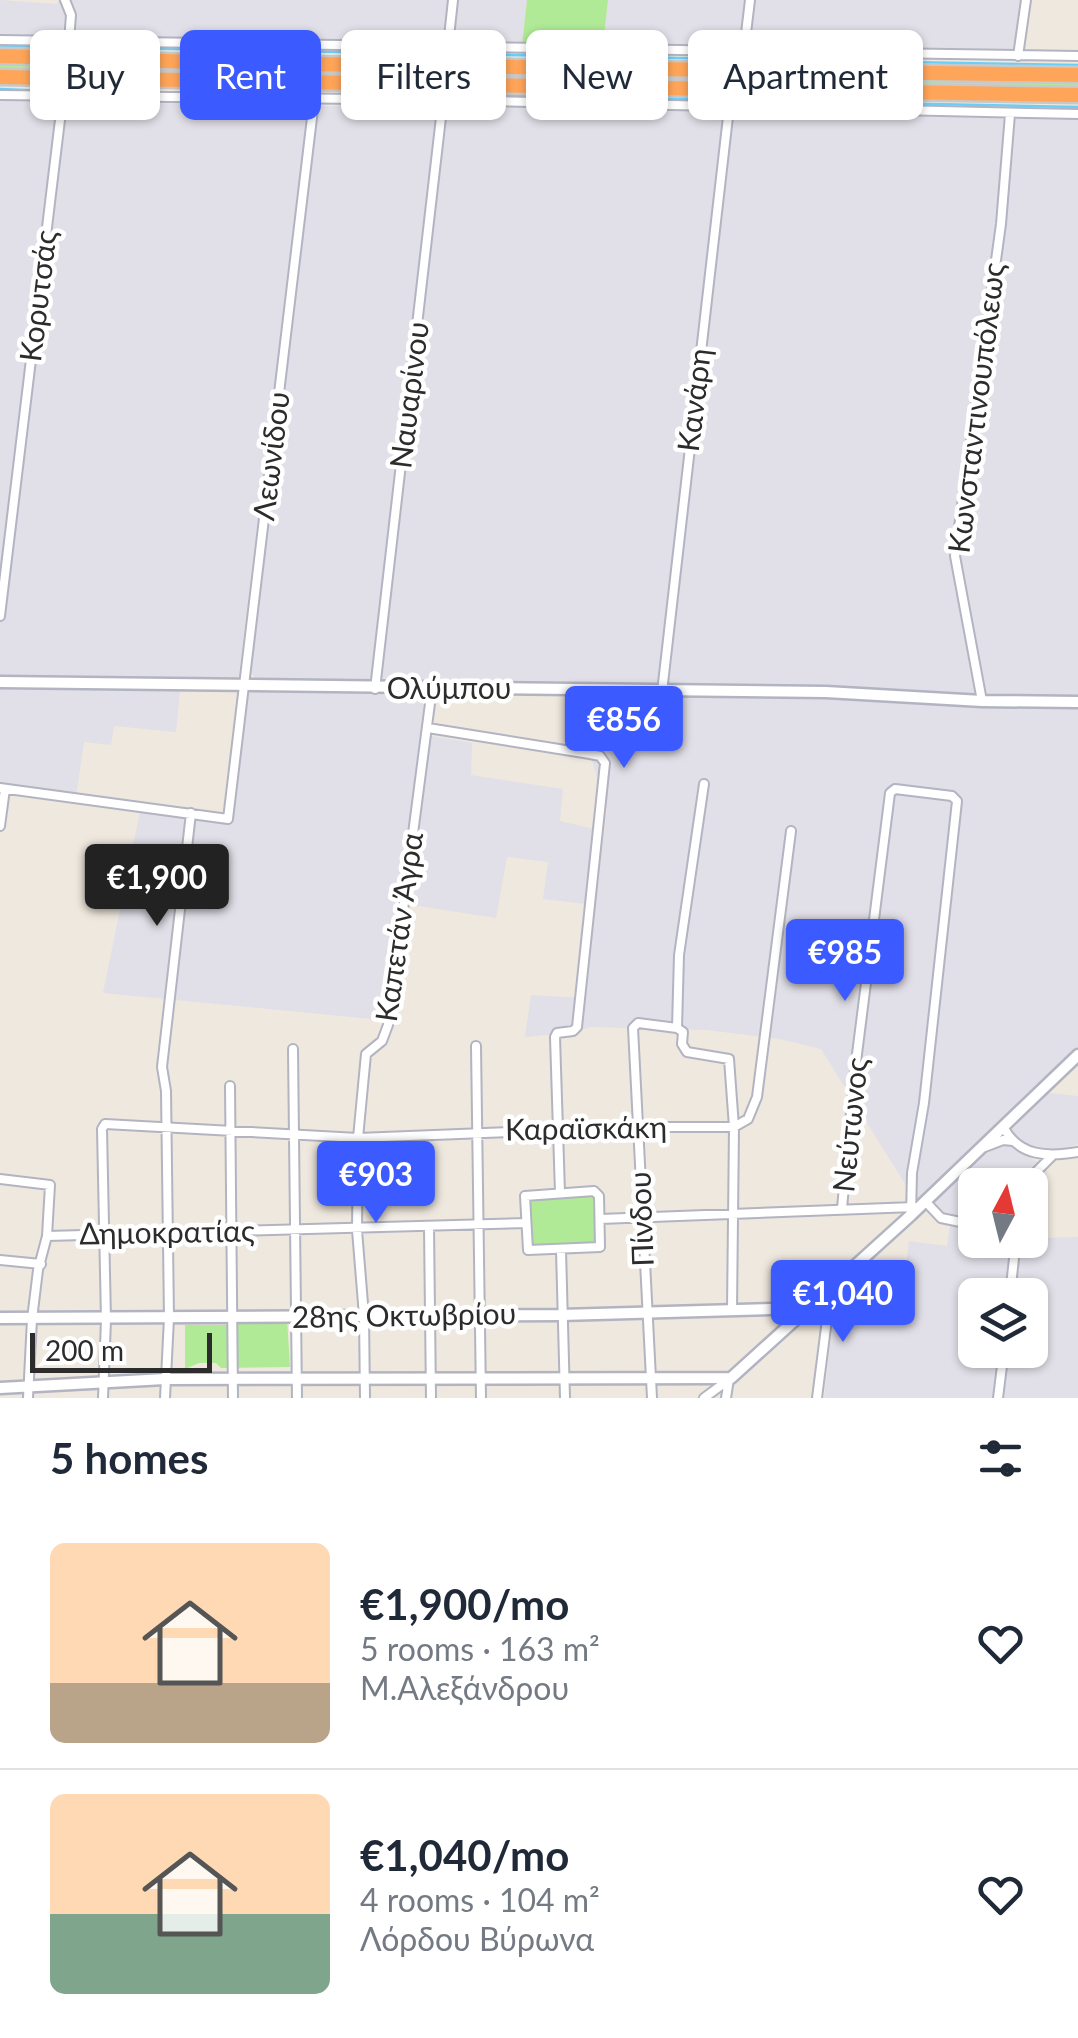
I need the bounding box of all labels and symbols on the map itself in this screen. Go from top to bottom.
street label: Κορυτσάς [11,228,63,364]
street label: Κωνσταντινουπόλεως [939,261,1011,555]
street label: Ναυαρίνου [381,319,435,470]
street label: Κανάρη [669,346,717,453]
street label: Λεωνίδου [244,389,296,522]
street label: Ολύμπου [387,669,511,705]
pin: €856 [565,686,683,771]
street label: Καπετάν Άγρα [367,829,429,1024]
pin: €1,900 [76,844,238,929]
pin: €985 [786,919,904,1004]
street label: Νεύτωνος [824,1056,874,1194]
street label: Καραϊσκάκη [505,1108,667,1146]
pin: €903 [317,1141,435,1226]
north arrow [958,1168,1048,1258]
street label: Πίνδου [620,1171,660,1267]
street label: Δημοκρατίας [79,1211,255,1251]
pin: €1,040 [762,1260,924,1345]
street label: 28ης Οκτωβρίου [291,1294,516,1334]
scale bar [30,1328,212,1372]

